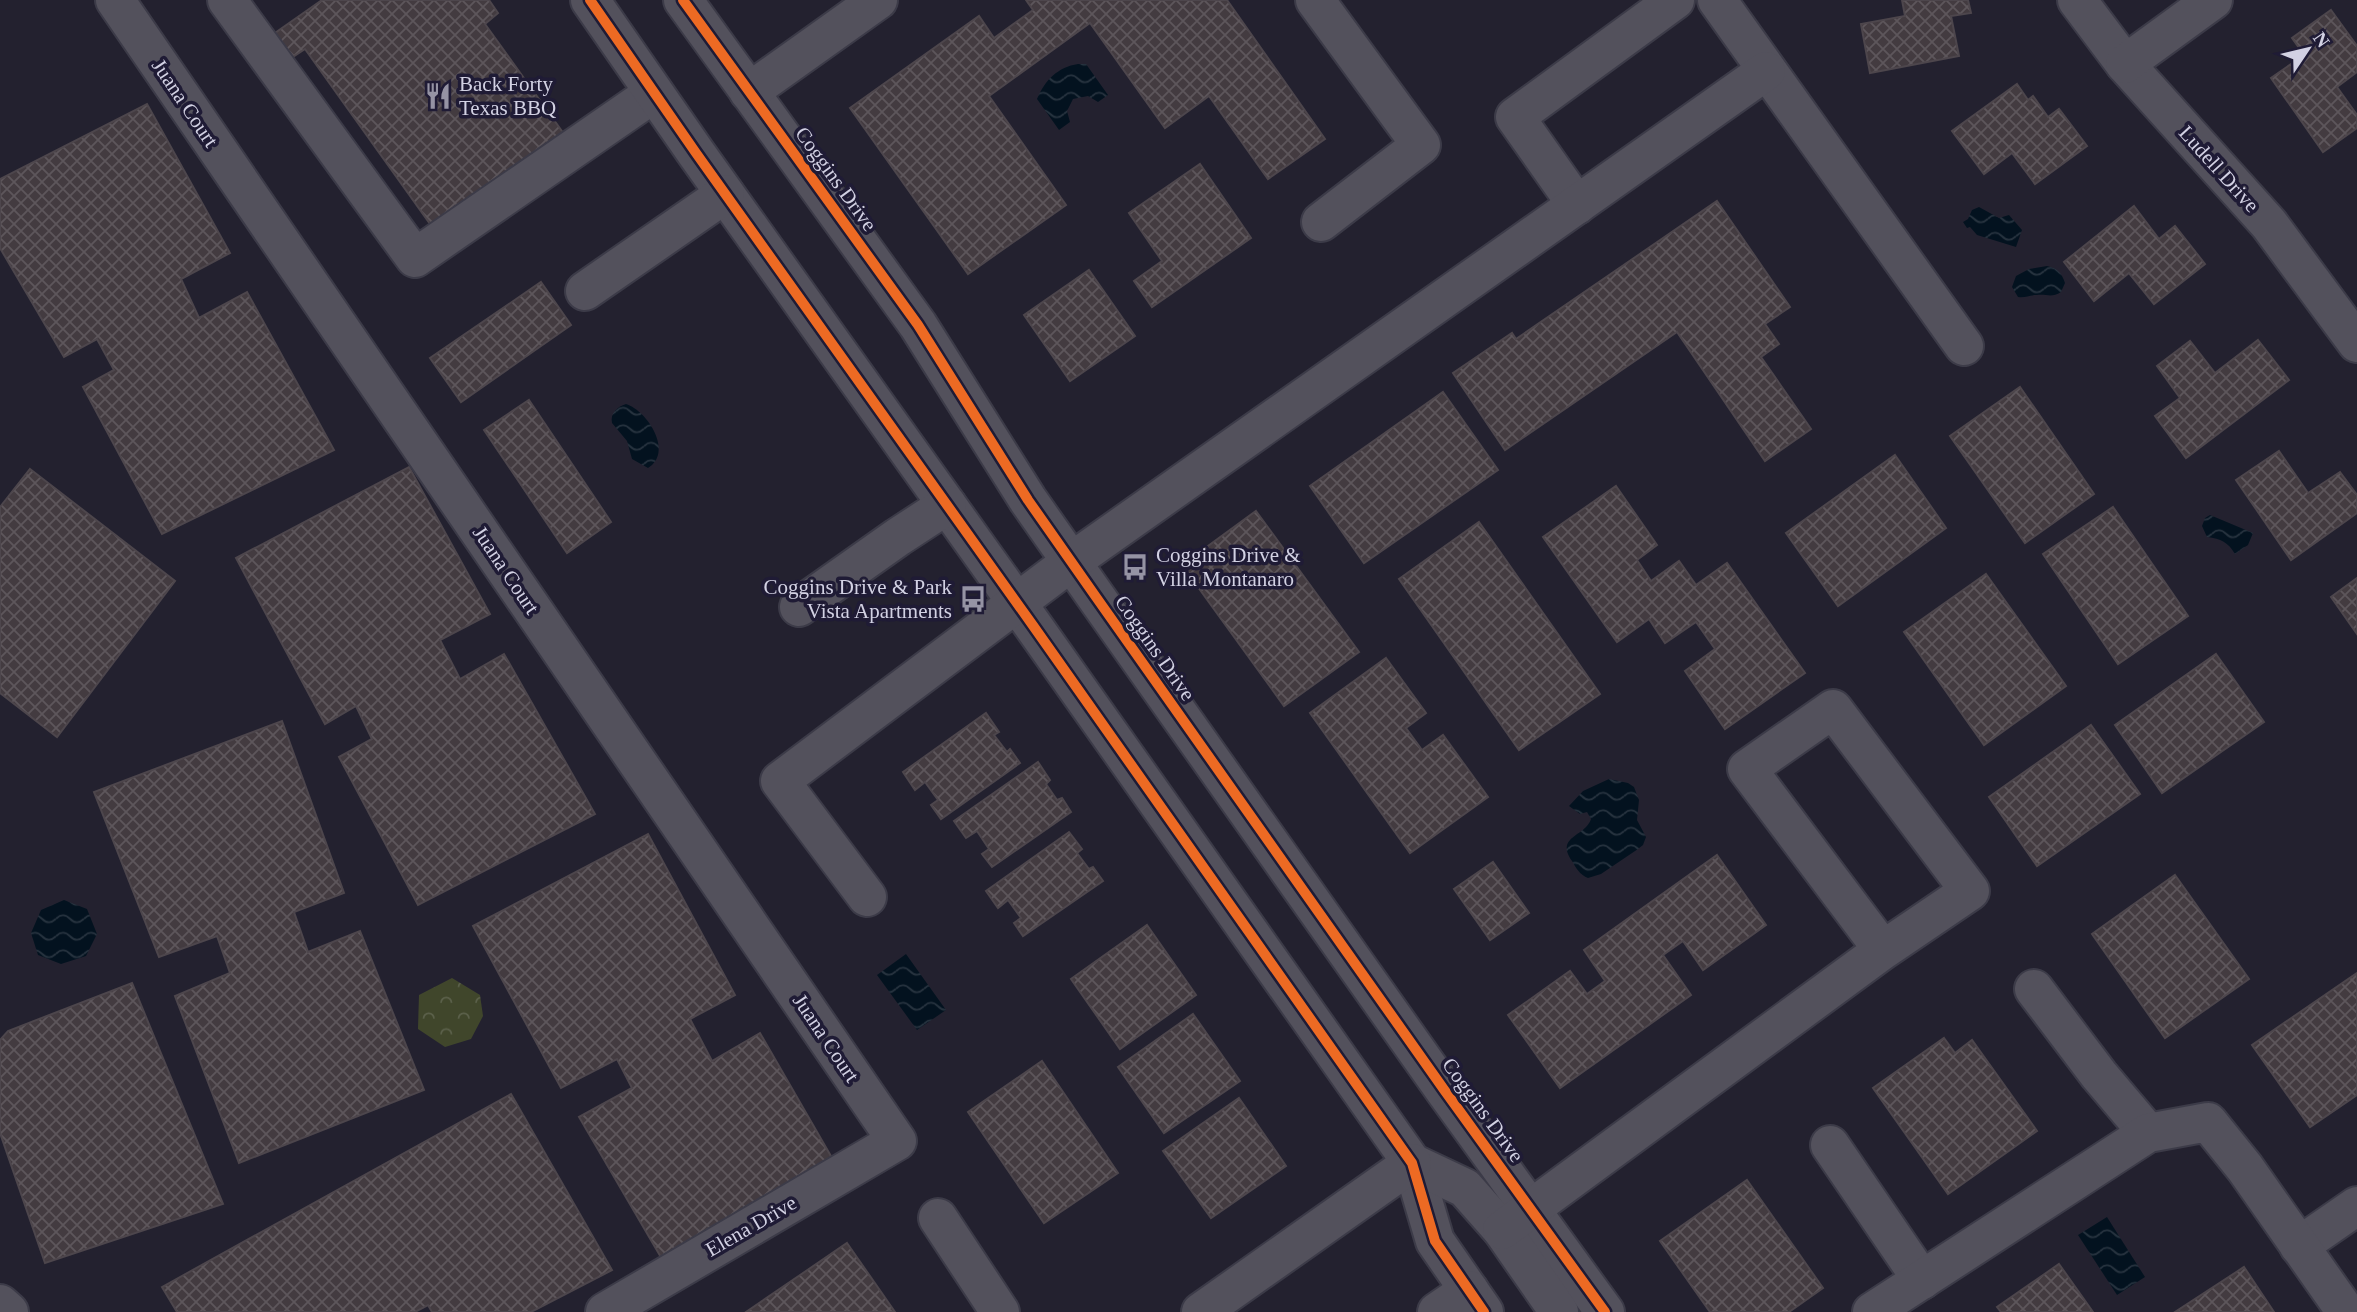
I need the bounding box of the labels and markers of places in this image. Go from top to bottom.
place label: Back Forty Texas BBQ [459,72,556,120]
restaurant icon: Back Forty Texas BBQ [423,81,453,111]
place label: Coggins Drive & Villa Montanaro [1156,543,1301,591]
bus stop icon: Coggins Drive & Villa Montanaro [1120,552,1150,582]
place label: Coggins Drive & Park Vista Apartments [764,575,952,623]
bus stop icon: Coggins Drive & Park Vista Apartments [958,584,988,614]

